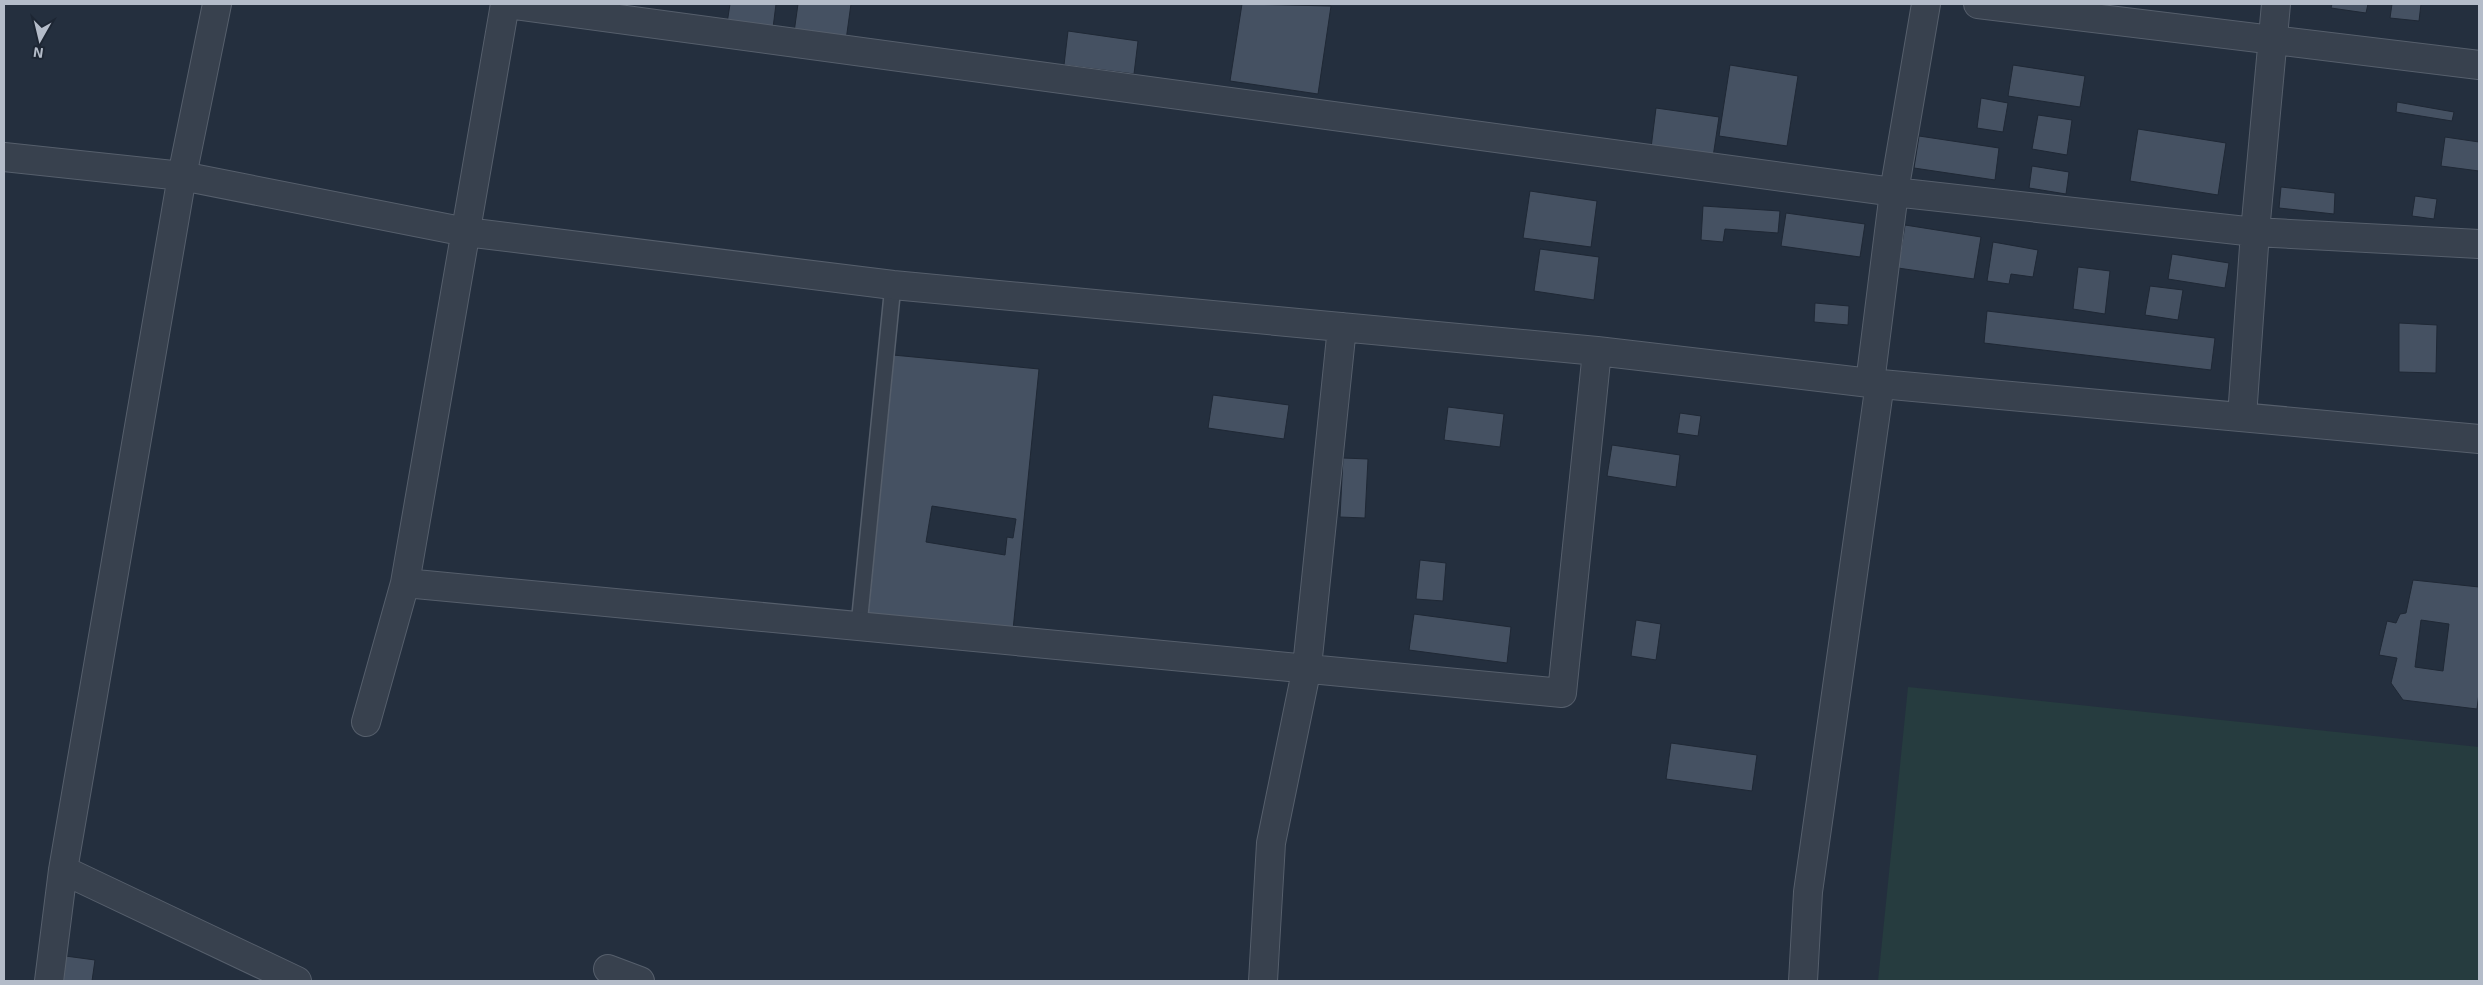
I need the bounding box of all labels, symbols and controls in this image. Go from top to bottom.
north arrow [15,15,65,65]
text: N [32,44,44,62]

